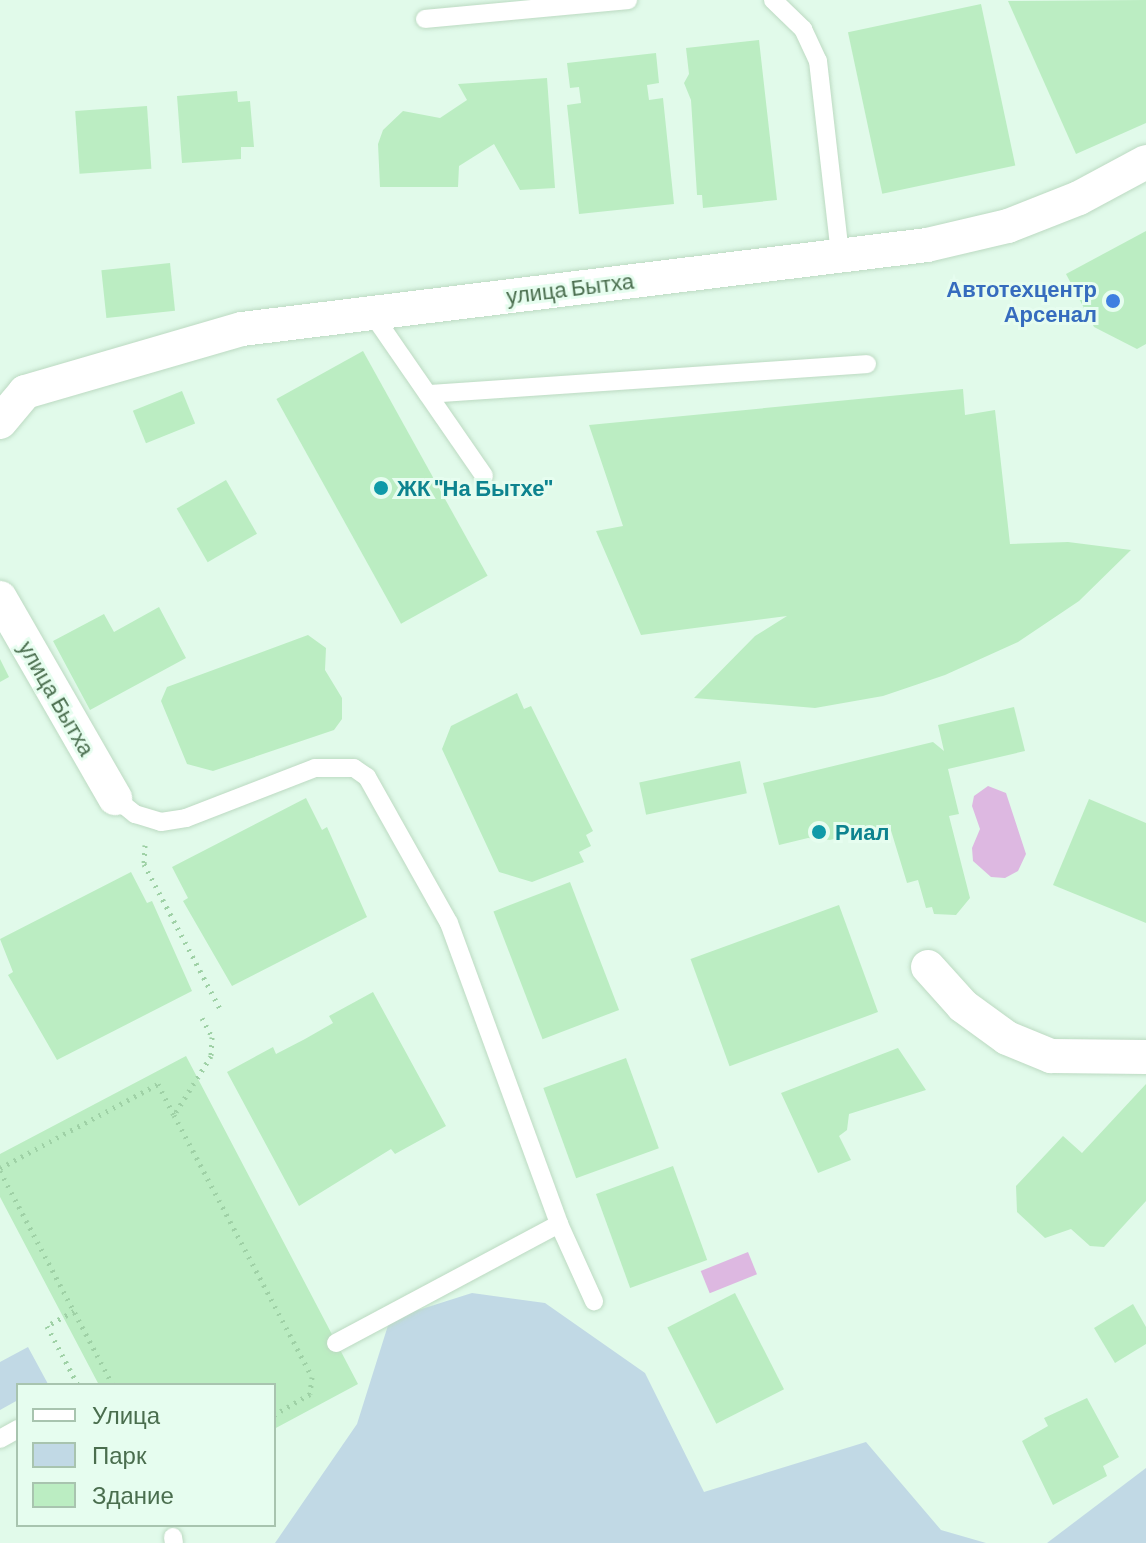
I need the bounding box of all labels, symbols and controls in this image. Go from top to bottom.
street label: улица Бытха [505,267,635,309]
place label: Автотехцентр Арсенал [946,275,1097,326]
marker: Автотехцентр Арсенал [1104,292,1122,310]
place label: ЖК "На Бытхе" [397,475,552,501]
marker: ЖК "На Бытхе" [372,479,390,497]
street label: улица Бытха [14,636,100,760]
place label: Риал [835,819,889,845]
marker: Риал [810,823,828,841]
legend [16,1383,276,1527]
text: Улица [92,1400,160,1429]
text: Парк [92,1440,146,1469]
text: Здание [92,1480,174,1509]

